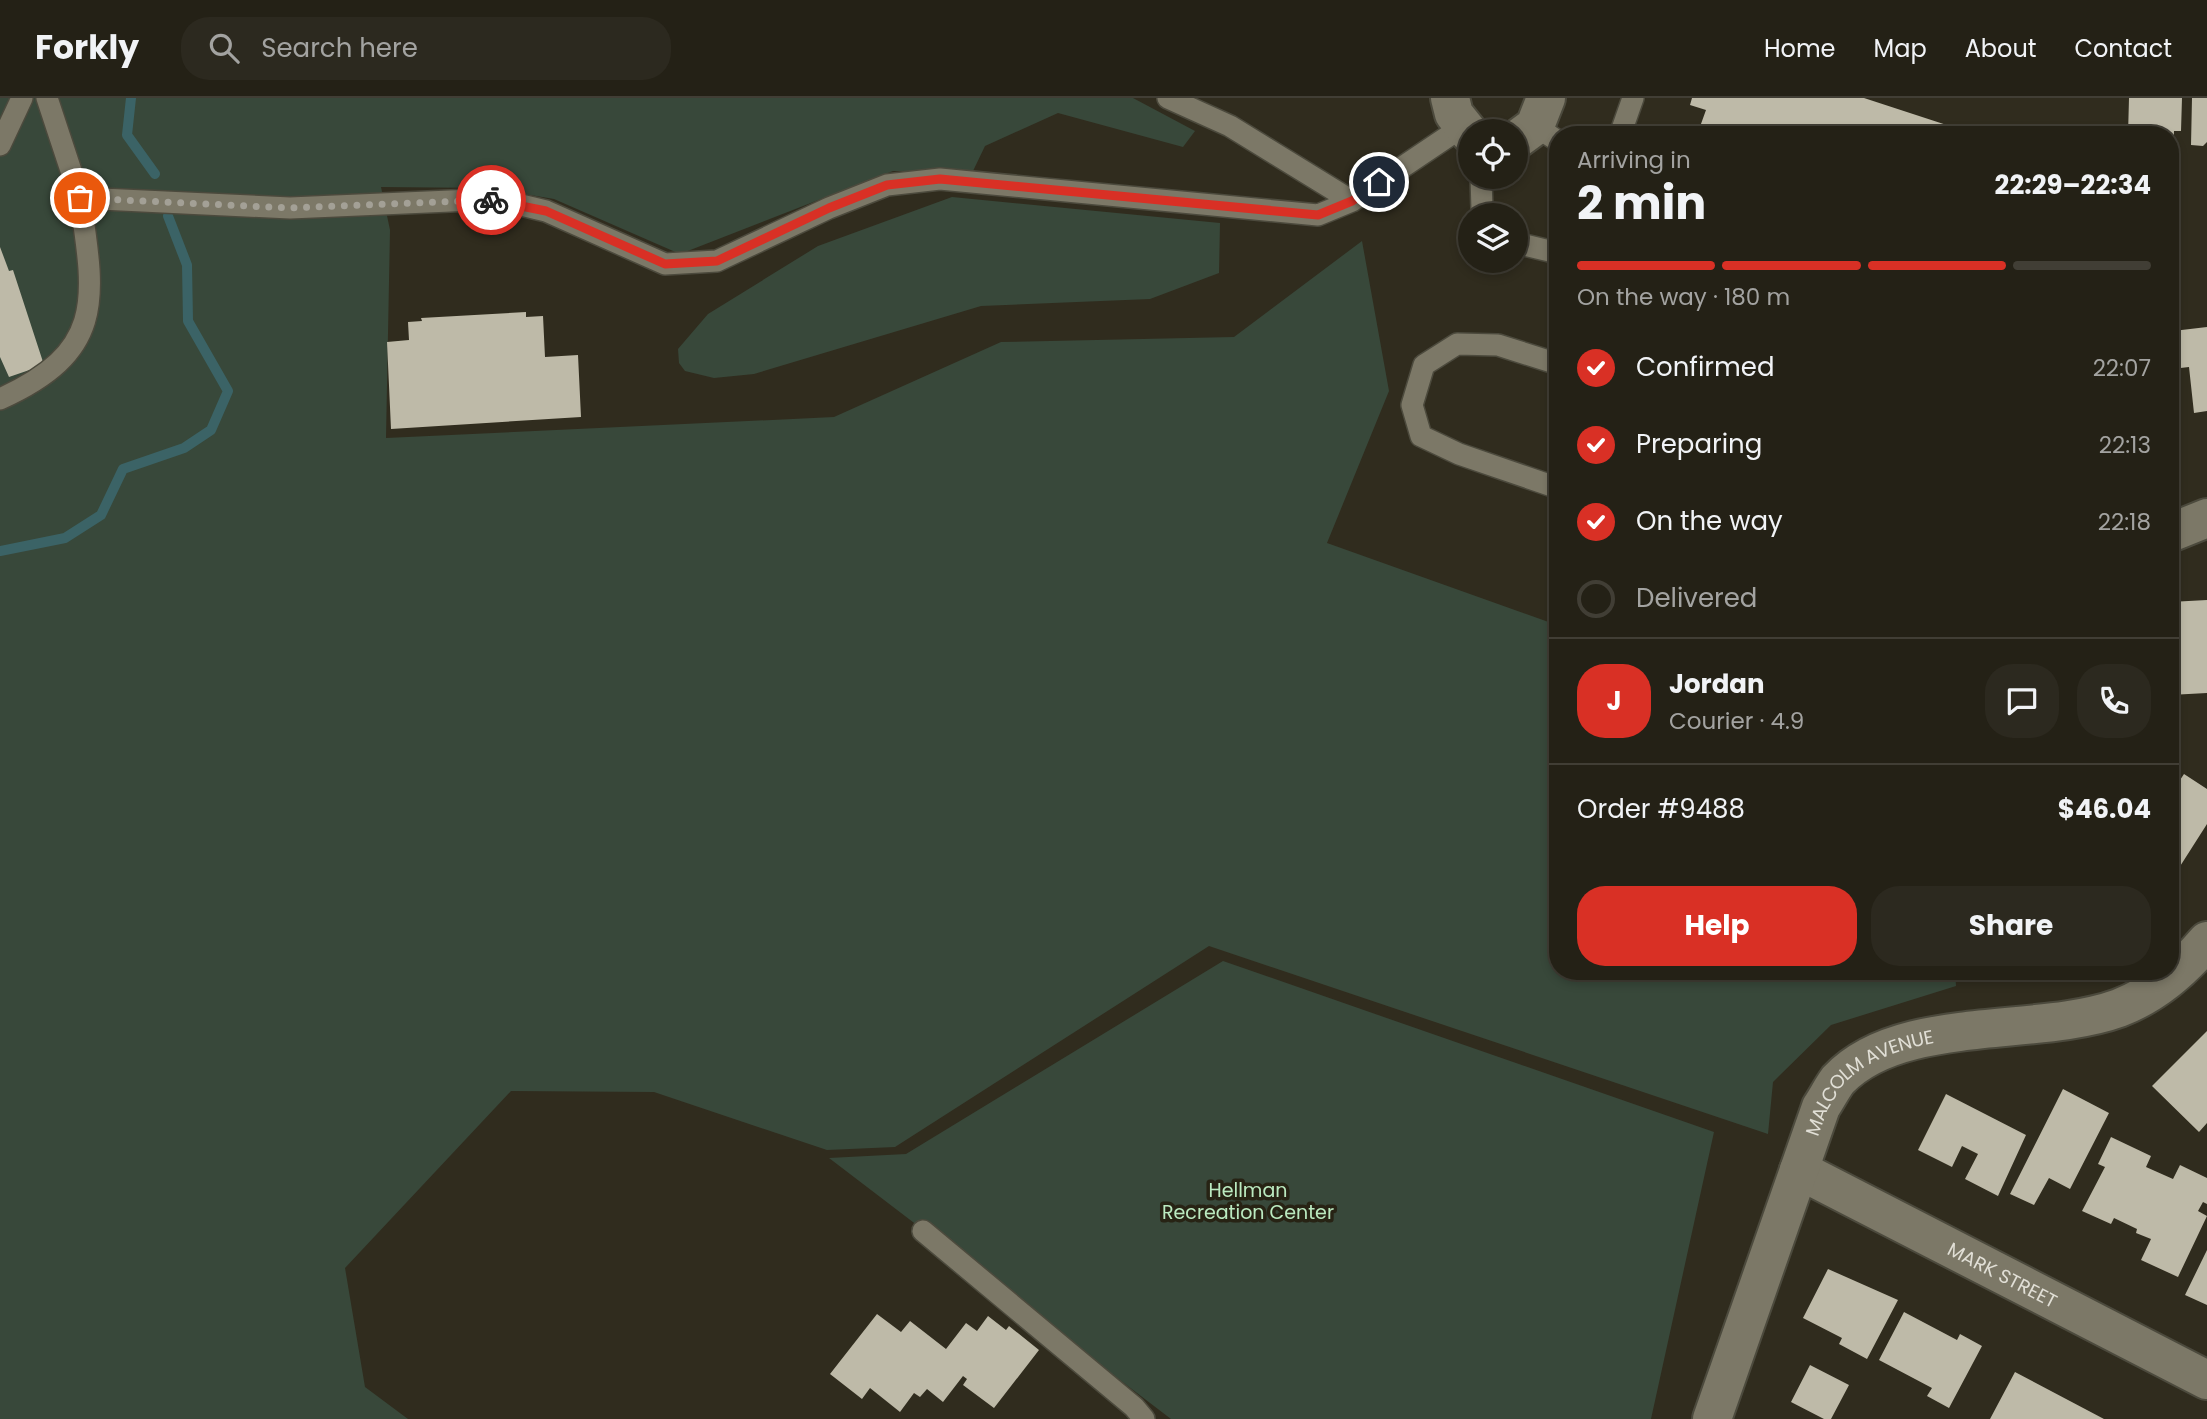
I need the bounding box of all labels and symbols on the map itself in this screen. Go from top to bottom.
pin [1349,152,1409,212]
courier [456,165,526,235]
pin [50,168,110,228]
street label: MALCOLM AVENUE [1799,1023,1936,1139]
park label: Hellman Recreation Center [1162,1177,1334,1226]
street label: MARK STREET [1943,1235,2062,1314]

